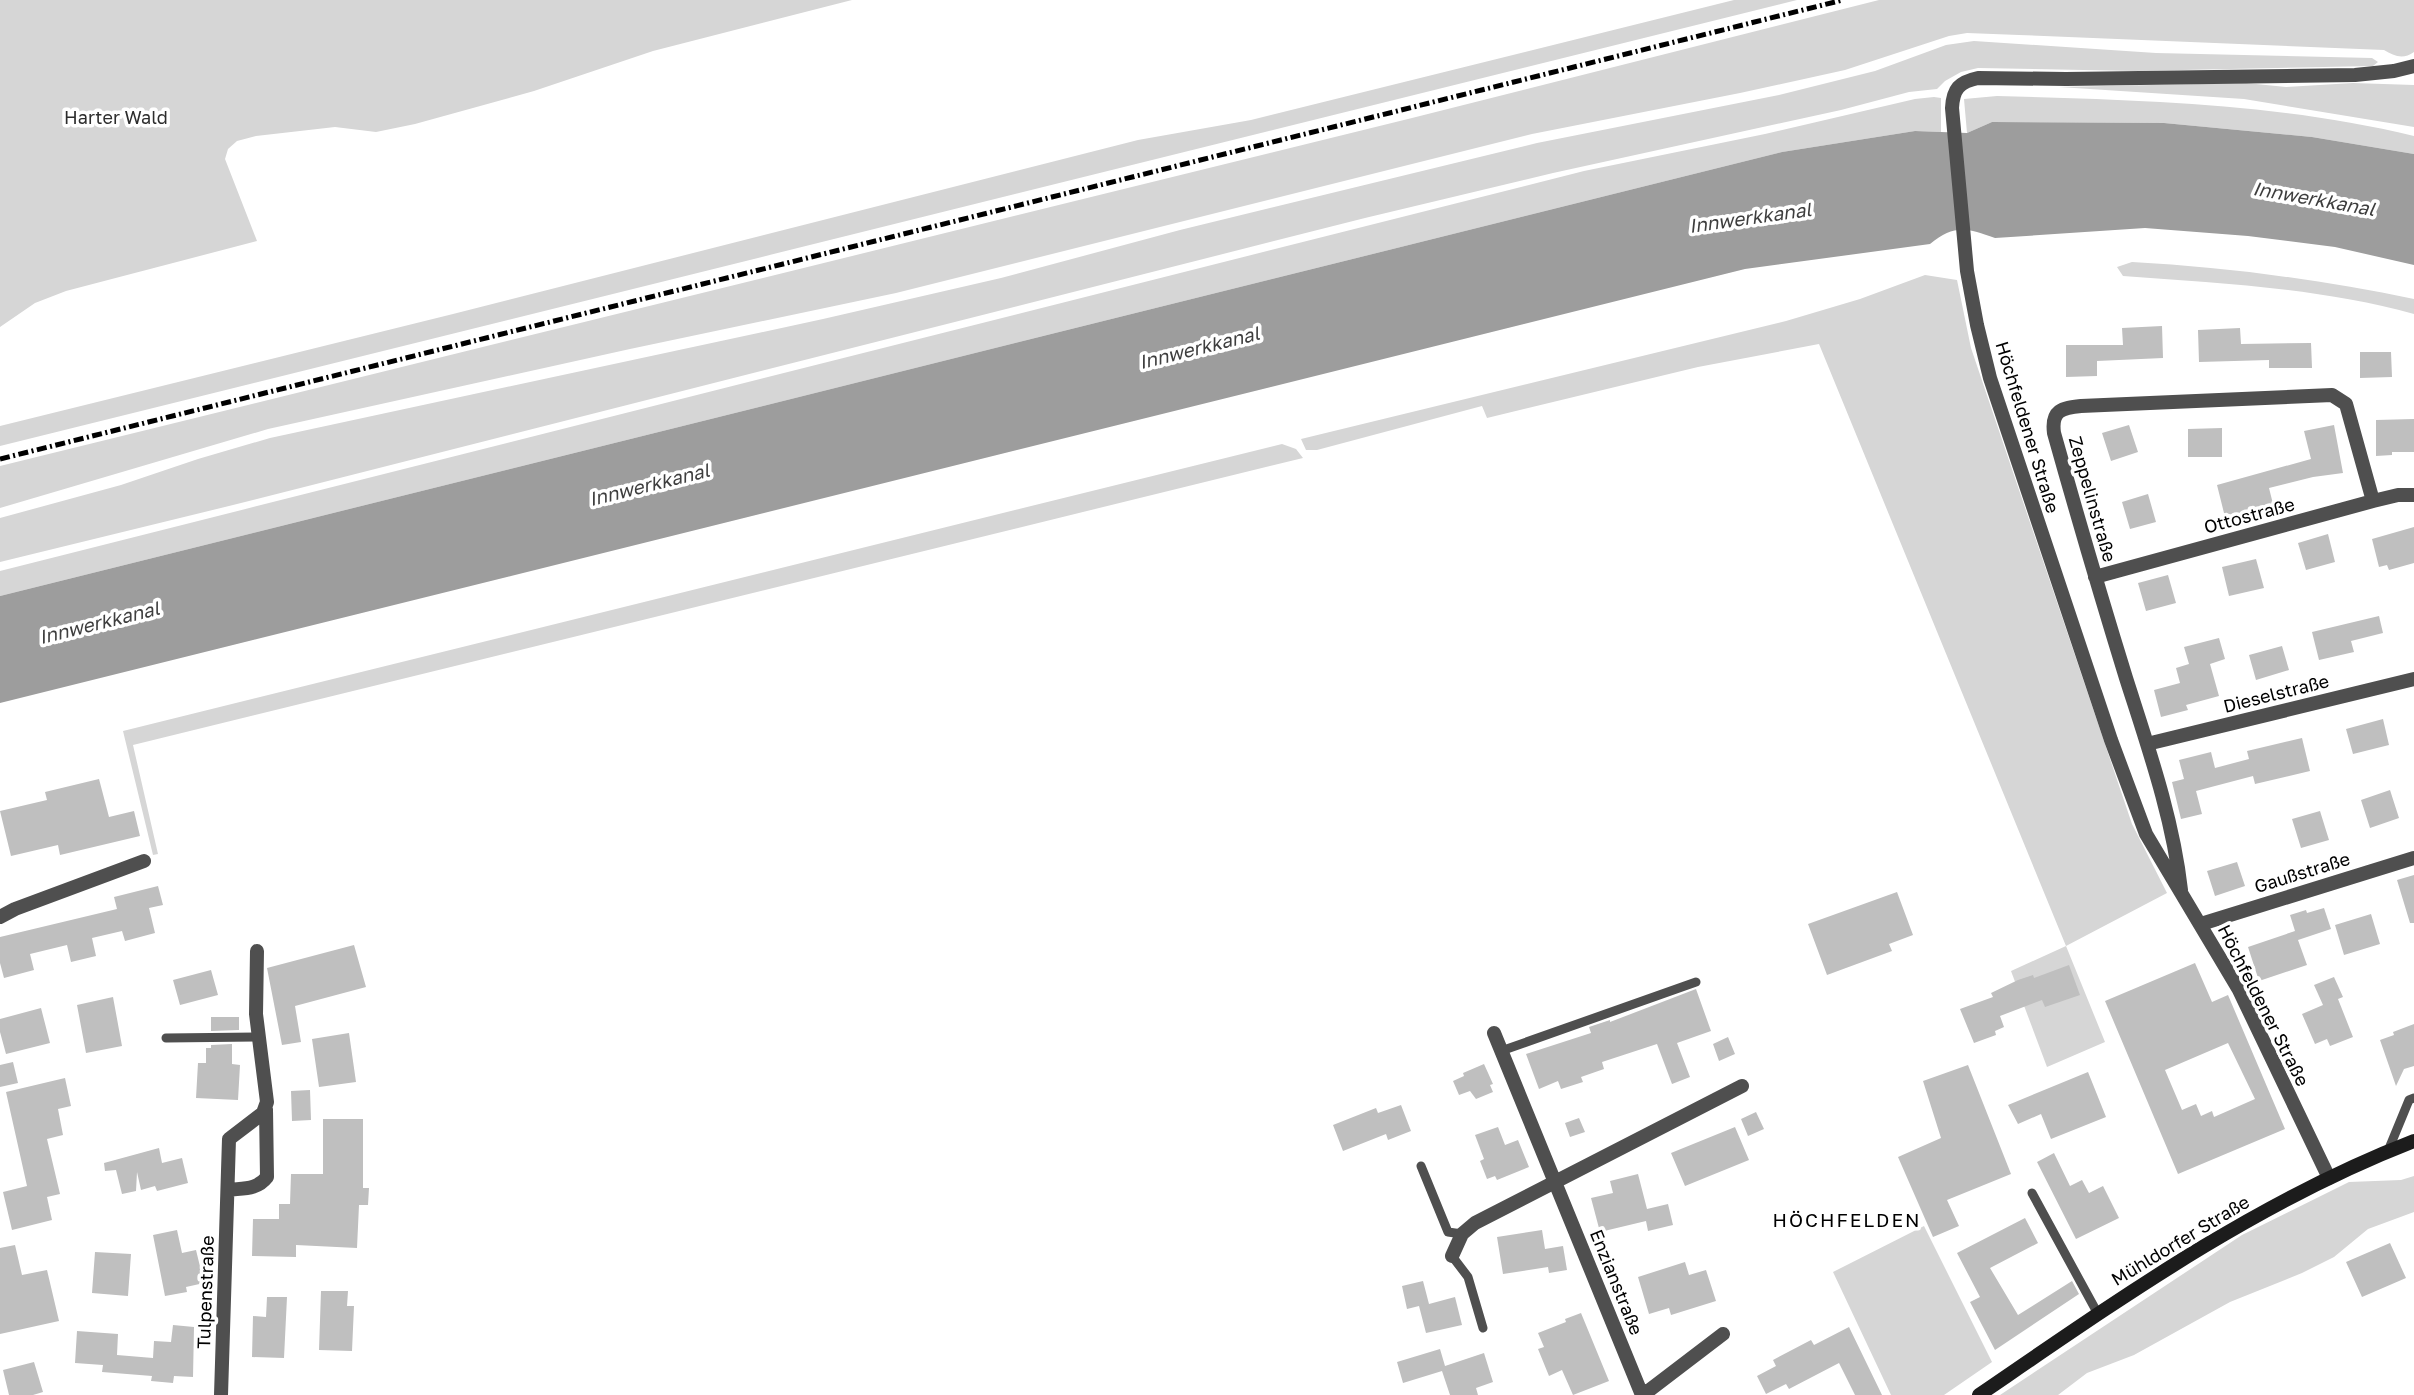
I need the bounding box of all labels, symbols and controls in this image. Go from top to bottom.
park label: Harter Wald [64,106,168,128]
water label: Innwerkkanal [2251,176,2378,220]
water label: Innwerkkanal [1687,197,1814,237]
water label: Innwerkkanal [1136,321,1262,373]
street label: Höchfeldener Straße [1991,338,2065,516]
street label: Zeppelinstraße [2065,434,2121,564]
water label: Innwerkkanal [586,458,712,510]
street label: Ottostraße [2201,492,2297,538]
water label: Innwerkkanal [36,596,162,648]
street label: Dieselstraße [2221,669,2331,717]
street label: Gaußstraße [2252,847,2352,897]
street label: Höchfeldener Straße [2214,920,2314,1090]
street label: Mühldorfer Straße [2107,1190,2253,1290]
district label: HÖCHFELDEN [1773,1208,1921,1231]
street label: Enzianstraße [1586,1226,1648,1338]
street label: Tulpenstraße [192,1235,218,1349]

